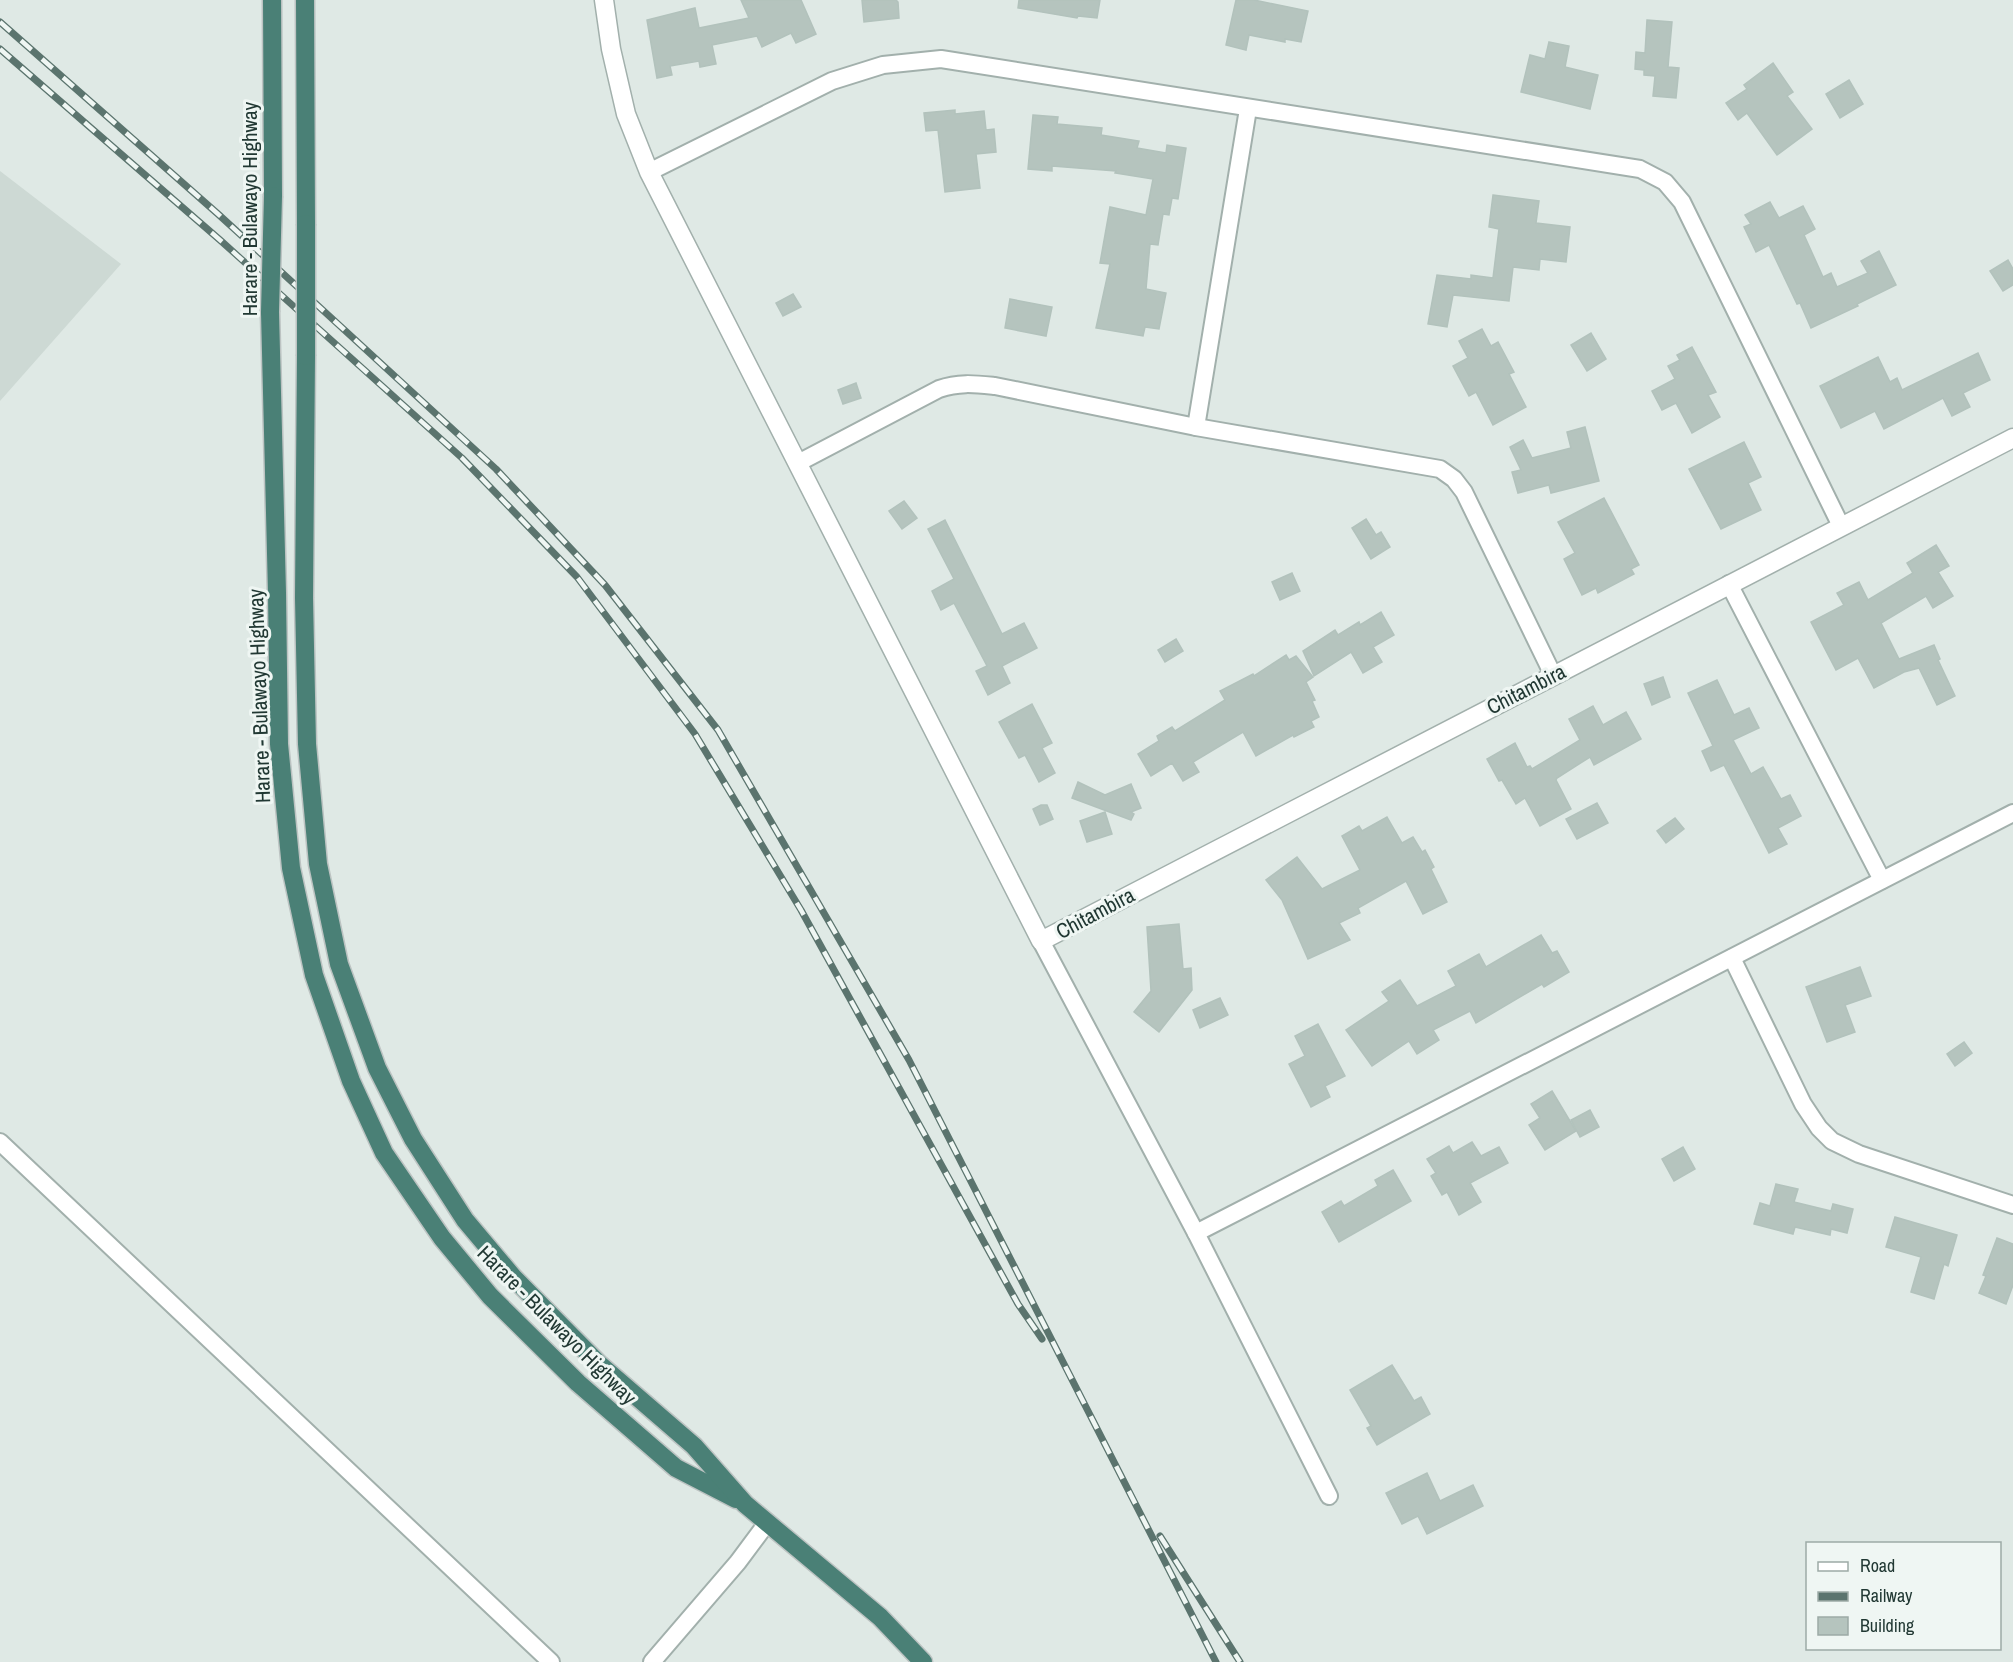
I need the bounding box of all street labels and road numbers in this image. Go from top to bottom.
street label: Harare - Bulawayo Highway [235,101,264,316]
street label: Harare - Bulawayo Highway [241,588,277,804]
street label: Chitambira [1481,657,1571,721]
street label: Chitambira [1051,880,1140,946]
street label: Harare - Bulawayo Highway [471,1239,643,1411]

